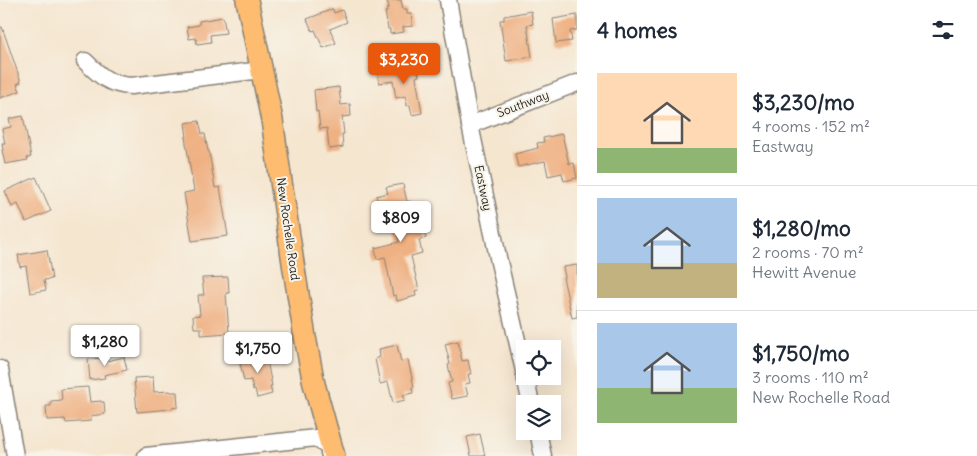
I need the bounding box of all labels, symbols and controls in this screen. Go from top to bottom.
icon: filters [929,16,957,44]
text: 4 homes [597,17,677,44]
pin: $3,230 [363,42,445,85]
text: $3,230 [379,49,429,69]
street label: Southway [495,87,551,120]
text: $3,230/mo [752,89,855,116]
icon: home [637,93,697,153]
text: 4 rooms · 152 m² [752,116,870,136]
text: Eastway [752,136,814,156]
street label: Eastway [471,164,496,212]
street label: New Rochelle Road [274,177,303,281]
pin: $809 [371,200,431,243]
text: $809 [382,207,420,227]
text: $1,280/mo [752,215,851,242]
icon: home [637,218,697,278]
text: 2 rooms · 70 m² [752,242,864,262]
text: Hewitt Avenue [752,262,856,282]
pin: $1,280 [64,324,146,367]
text: $1,280 [82,331,128,351]
pin: $1,750 [217,332,299,374]
text: $1,750 [235,338,281,358]
map controls [516,340,561,440]
button: locate [516,340,561,385]
text: $1,750/mo [752,340,850,367]
icon: home [637,343,697,403]
text: 3 rooms · 110 m² [752,367,869,387]
text: New Rochelle Road [752,387,890,407]
button: layers [516,395,561,440]

